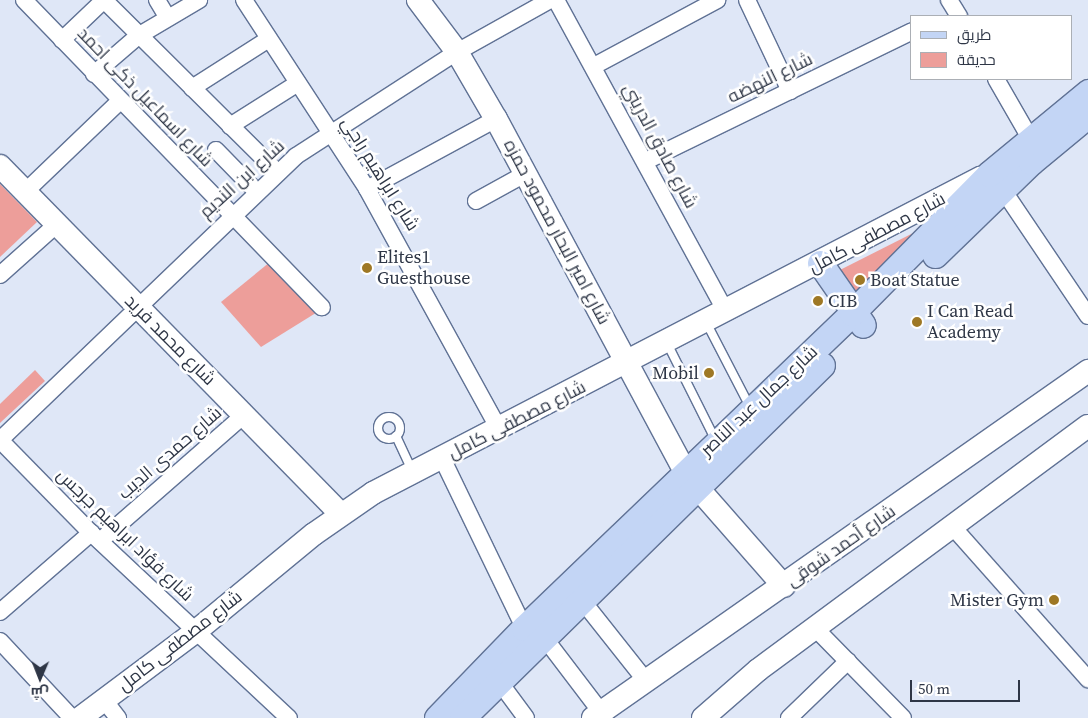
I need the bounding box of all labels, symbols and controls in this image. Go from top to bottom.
legend [910,15,1073,80]
street label: شارع اسماعيل ذكى احمد [73,23,217,171]
text: طريق [957,24,991,45]
street label: شارع النهضه [724,48,816,108]
text: حديقة [957,49,996,70]
street label: شارع صادق الدريني [618,80,702,212]
street label: شارع ابراهيم راجي [336,113,424,235]
street label: شارع ابن النديم [195,135,289,223]
street label: شارع امير البحار محمود حمزه [499,136,615,328]
street label: شارع مصطفى كامل [805,188,949,278]
place label: Elites1 Guesthouse [377,247,470,290]
marker: Elites1 Guesthouse [361,262,373,274]
place label: Boat Statue [870,269,960,291]
marker: Boat Statue [854,274,866,286]
street label: شارع محمد فريد [120,290,220,390]
place label: CIB [828,290,857,312]
marker: CIB [812,295,824,307]
place label: I Can Read Academy [927,301,1013,344]
marker: I Can Read Academy [911,316,923,328]
street label: شارع جمال عبد الناصر [696,341,822,461]
place label: Mobil [652,362,699,384]
marker: Mobil [703,367,715,379]
street label: شارع مصطفى كامل [444,376,590,464]
street label: شارع حمدى الديب [114,402,226,504]
street label: شارع فؤاد ابراهيم جرجس [52,464,198,606]
street label: شارع أحمد شوقى [782,500,900,592]
street label: شارع مصطفى كامل [114,586,246,696]
place label: Mister Gym [950,589,1044,611]
marker: Mister Gym [1048,594,1060,606]
north arrow [15,653,65,703]
scale bar [913,670,1023,702]
text: 50 m [918,678,950,699]
text: ش [31,683,49,703]

